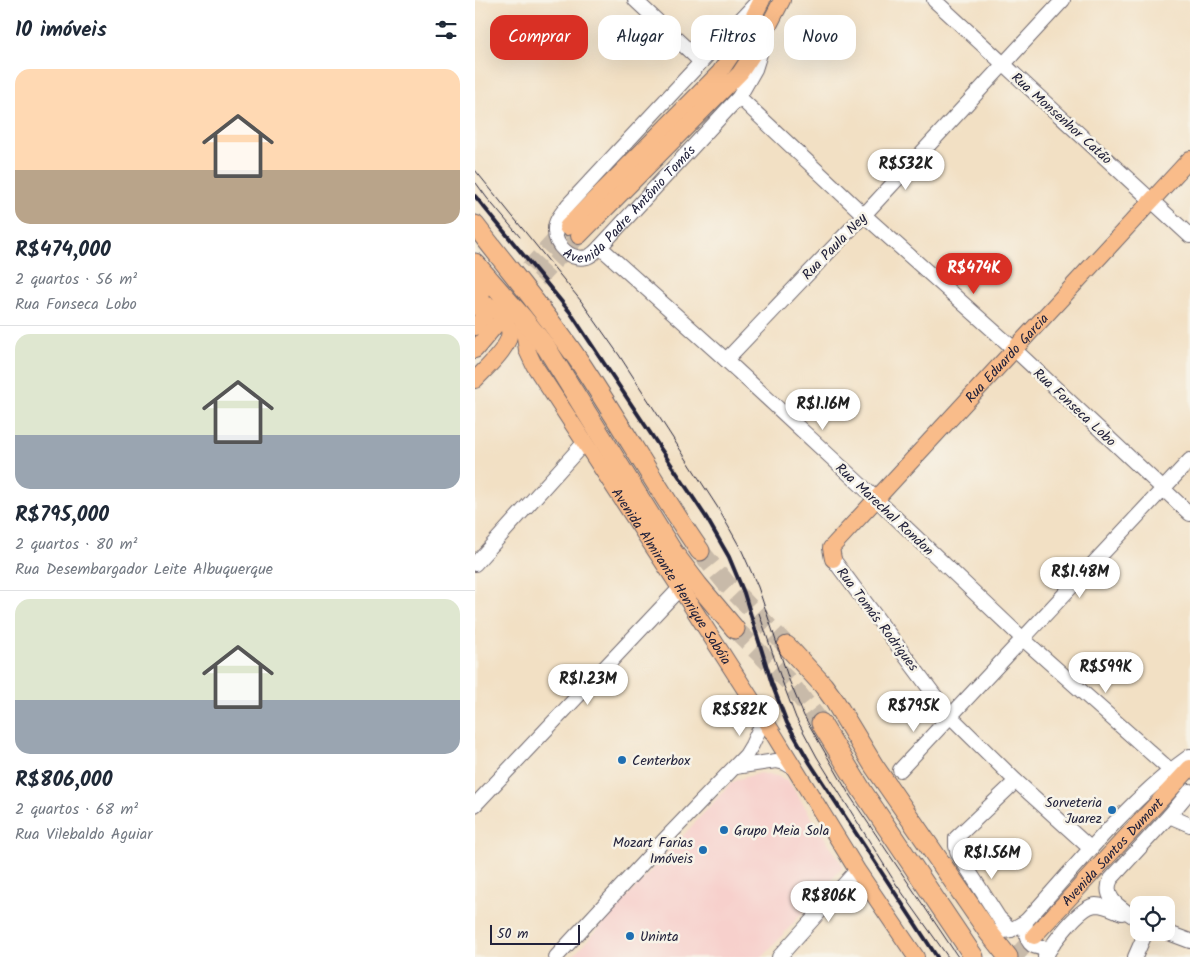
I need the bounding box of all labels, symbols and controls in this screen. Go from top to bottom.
text: 10 imóveis [15,14,107,47]
chip: Comprar [490,15,588,60]
chip: Alugar [598,15,681,60]
chip: Filtros [691,15,774,60]
chip: Novo [784,15,856,60]
icon: filters [432,16,460,44]
street label: Rua Monsenhor Catão [1006,67,1117,170]
icon: home [193,101,283,191]
street label: Avenida Padre Antônio Tomás [558,141,701,270]
pin: R$532K [865,148,947,191]
text: R$532K [879,152,933,177]
street label: Rua Paula Ney [797,208,873,285]
text: R$474,000 [15,234,111,267]
pin: R$474K [933,252,1015,295]
text: R$474K [947,256,1001,281]
text: 2 quartos · 56 m² [15,267,137,292]
text: Rua Fonseca Lobo [15,292,137,317]
street label: Rua Eduardo Garcia [960,309,1054,408]
street label: Rua Fonseca Lobo [1028,363,1121,452]
icon: home [193,367,283,457]
pin: R$1.16M [777,388,869,431]
text: R$1.16M [796,392,850,417]
street label: Rua Marechal Rondon [830,458,939,561]
street label: Avenida Almirante Henrique Sabóia [605,484,737,670]
text: R$795,000 [15,499,109,532]
text: 2 quartos · 80 m² [15,532,137,557]
pin: R$1.48M [1034,556,1126,599]
text: Rua Desembargador Leite Albuquerque [15,557,273,582]
text: R$1.48M [1051,560,1109,585]
street label: Rua Tomás Rodrigues [831,563,924,676]
icon: home [193,632,283,722]
pin: R$599K [1065,652,1147,694]
text: R$599K [1079,655,1133,680]
pin: R$1.23M [542,664,634,706]
text: R$1.23M [559,667,617,692]
pin: R$795K [873,690,955,733]
pin: R$582K [699,694,781,737]
text: R$795K [888,694,940,719]
text: R$582K [712,698,768,723]
place label: Centerbox [632,750,691,772]
marker: Centerbox [616,754,628,766]
text: R$806,000 [15,764,112,797]
place label: Sorveteria Juarez [1045,792,1102,830]
street label: Avenida Santos Dumont [1057,793,1170,912]
text: 2 quartos · 68 m² [15,797,138,822]
marker: Sorveteria Juarez [1106,804,1118,816]
place label: Grupo Meia Sola [734,820,829,842]
text: Rua Vilebaldo Aguiar [15,822,153,847]
marker: Grupo Meia Sola [718,824,730,836]
place label: Mozart Farias Imóveis [613,832,693,870]
pin: R$1.56M [946,838,1038,880]
text: R$1.56M [964,841,1020,866]
marker: Mozart Farias Imóveis [697,844,709,856]
pin: R$806K [788,880,870,923]
text: R$806K [801,884,857,909]
map controls [1130,896,1175,941]
button: locate [1130,896,1175,941]
scale bar [490,922,580,945]
text: 50 m [497,923,528,945]
place label: Uninta [640,926,679,948]
marker: Uninta [624,930,636,942]

